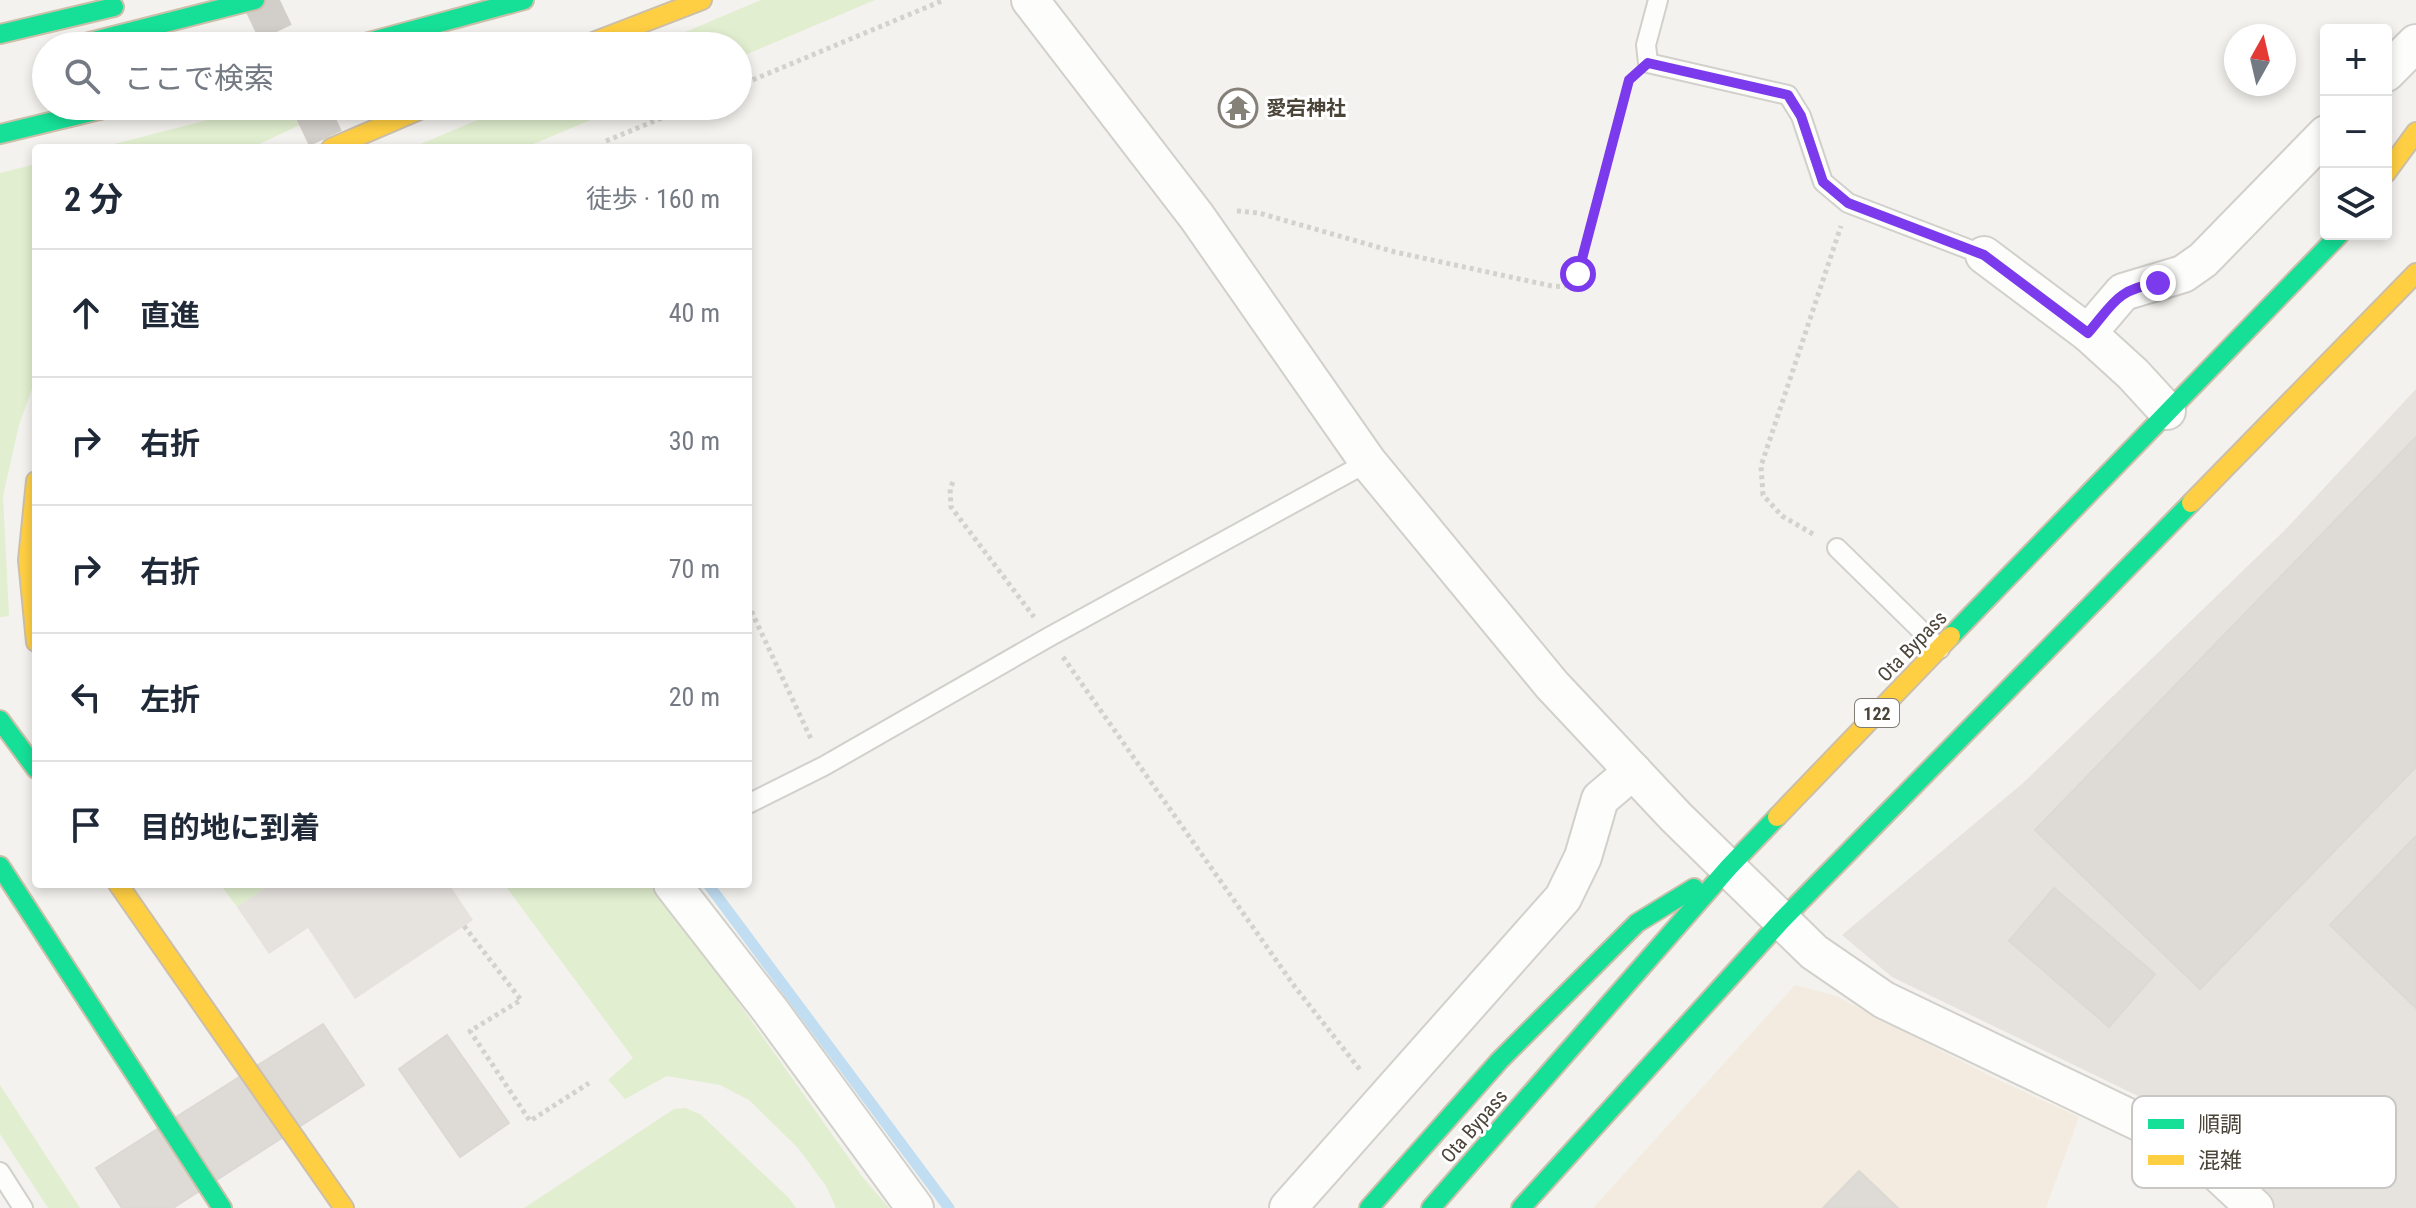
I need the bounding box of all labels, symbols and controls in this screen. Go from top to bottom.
north arrow [2224,24,2296,96]
map controls [2320,24,2392,240]
button: + [2320,24,2392,96]
search box [32,32,752,120]
icon: search [60,54,104,98]
text: ここで検索 [124,61,274,96]
temple icon: 愛宕神社 [1217,87,1259,129]
place label: 愛宕神社 [1266,96,1346,120]
button: − [2320,96,2392,168]
button: layers [2320,168,2392,240]
text: 2 分 [64,179,123,219]
text: 徒歩 · 160 m [586,184,720,214]
route start [1560,256,1596,292]
route end [2140,265,2176,301]
icon: ahead [64,291,108,335]
text: 直進 [140,298,200,333]
text: 40 m [669,298,720,328]
icon: right [64,419,108,463]
text: 右折 [140,426,200,461]
text: 30 m [669,426,720,456]
icon: right [64,547,108,591]
text: 右折 [140,554,200,589]
text: 70 m [669,554,720,584]
street label: Ota Bypass [1872,606,1952,686]
icon: left [64,675,108,719]
text: 左折 [140,682,200,717]
text: 20 m [669,682,720,712]
road number: 122 [1855,699,1899,727]
icon: arrive [64,803,108,847]
text: 目的地に到着 [140,810,320,845]
street label: Ota Bypass [1436,1085,1512,1167]
legend [2132,1096,2396,1188]
text: 順調 [2198,1112,2242,1137]
text: 混雑 [2198,1148,2242,1173]

